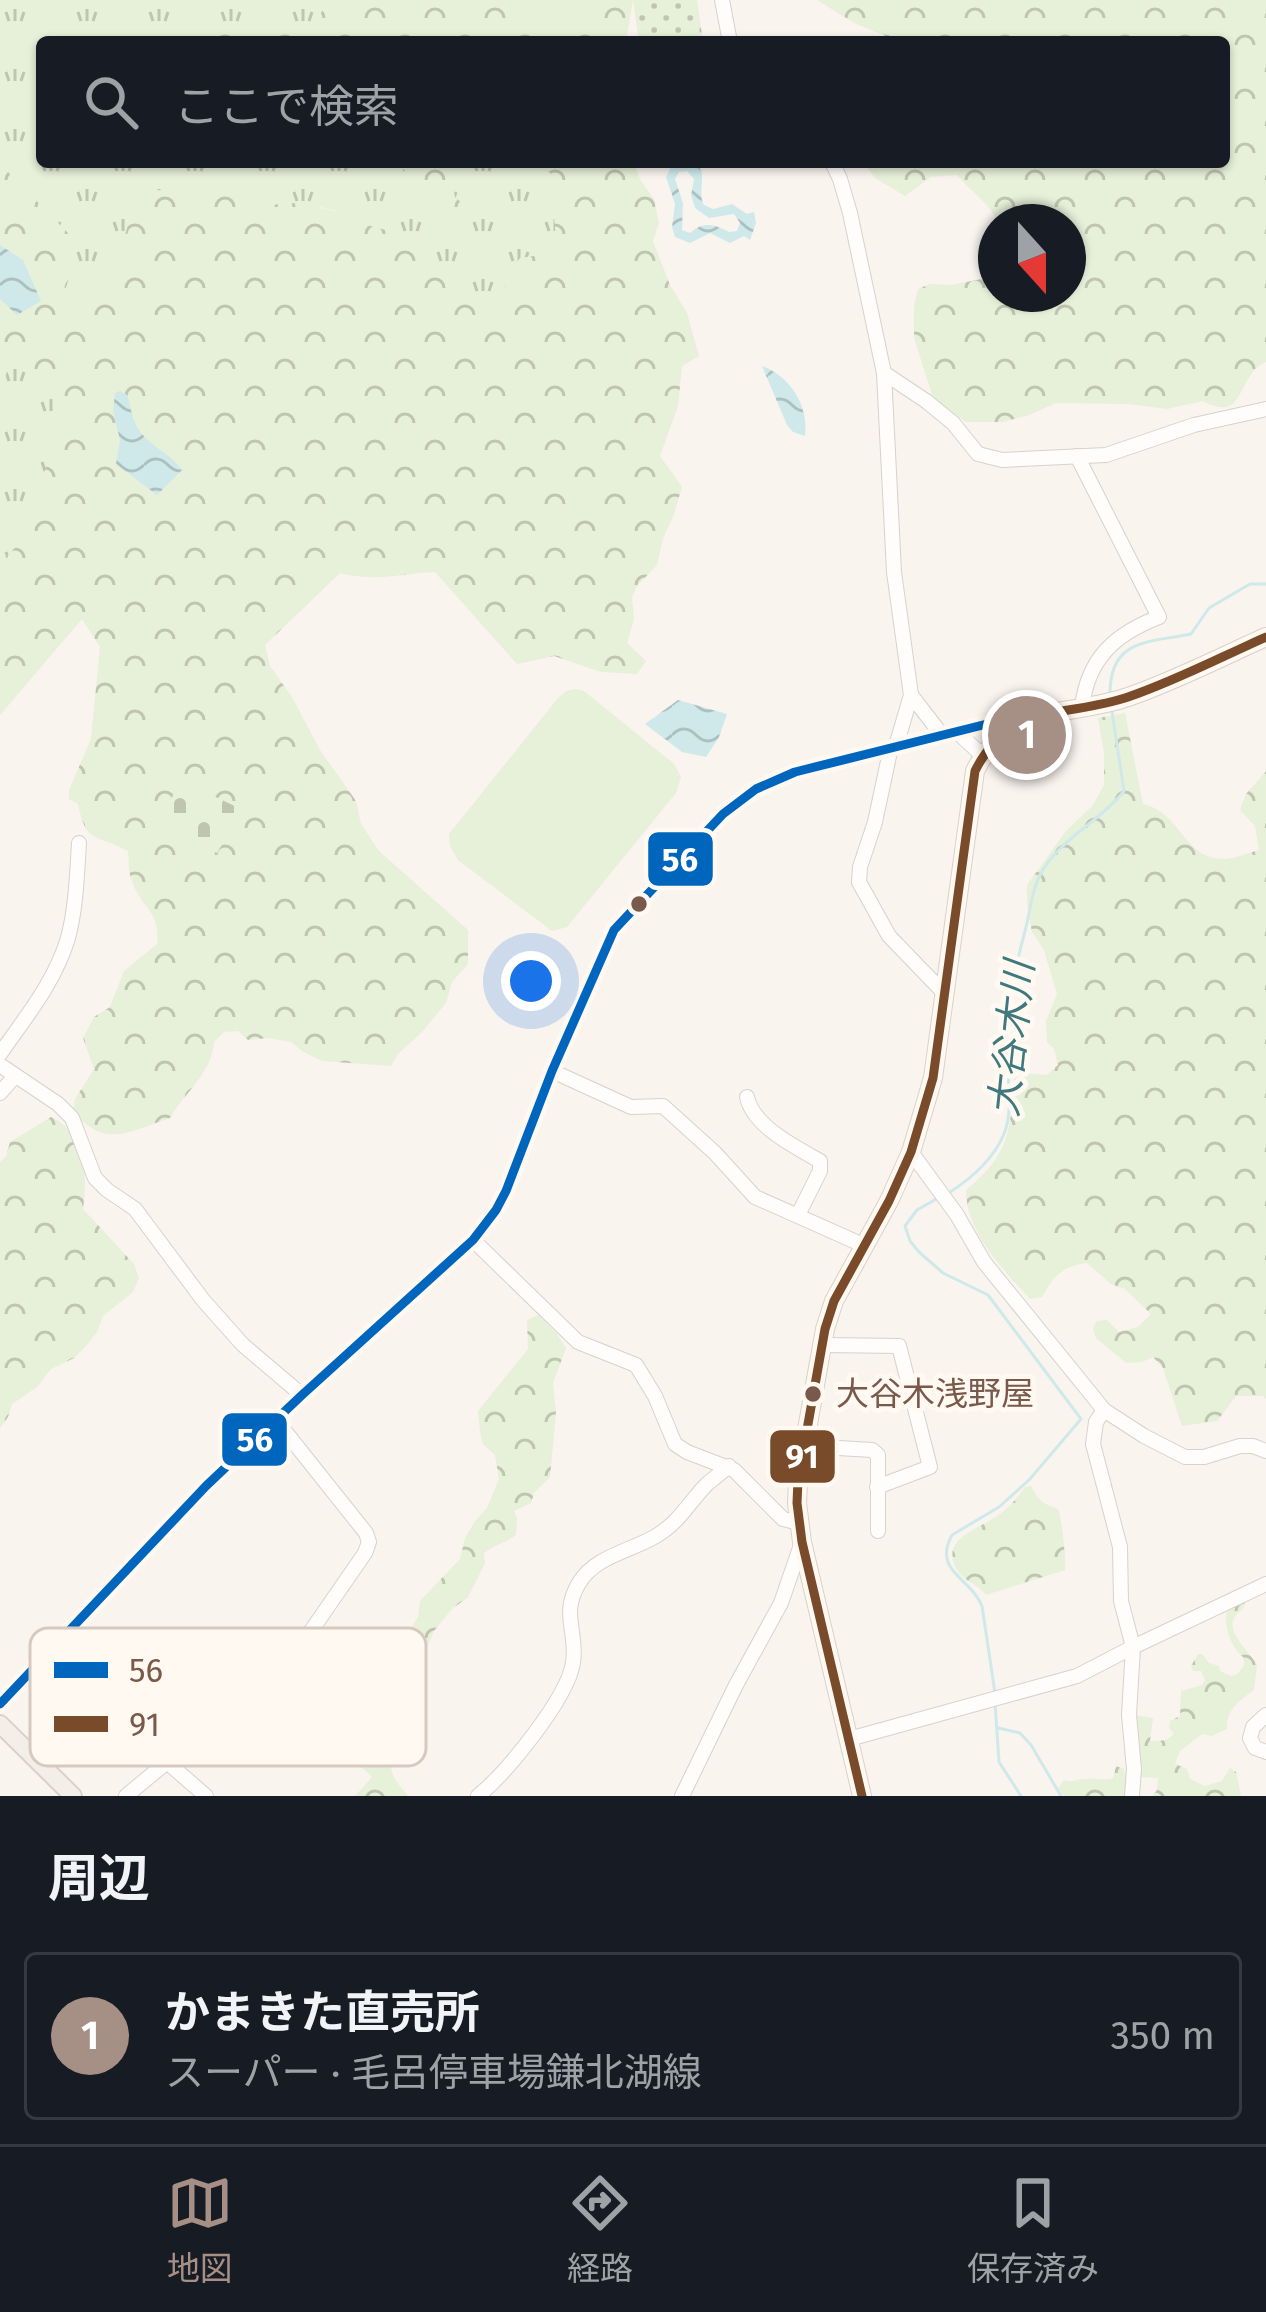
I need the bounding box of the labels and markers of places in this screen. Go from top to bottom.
pin: 1 [988,690,1066,780]
unlabelled marker [628,893,650,915]
place label: 大谷木浅野屋 [836,1374,1034,1414]
marker: 大谷木浅野屋 [802,1383,824,1405]

